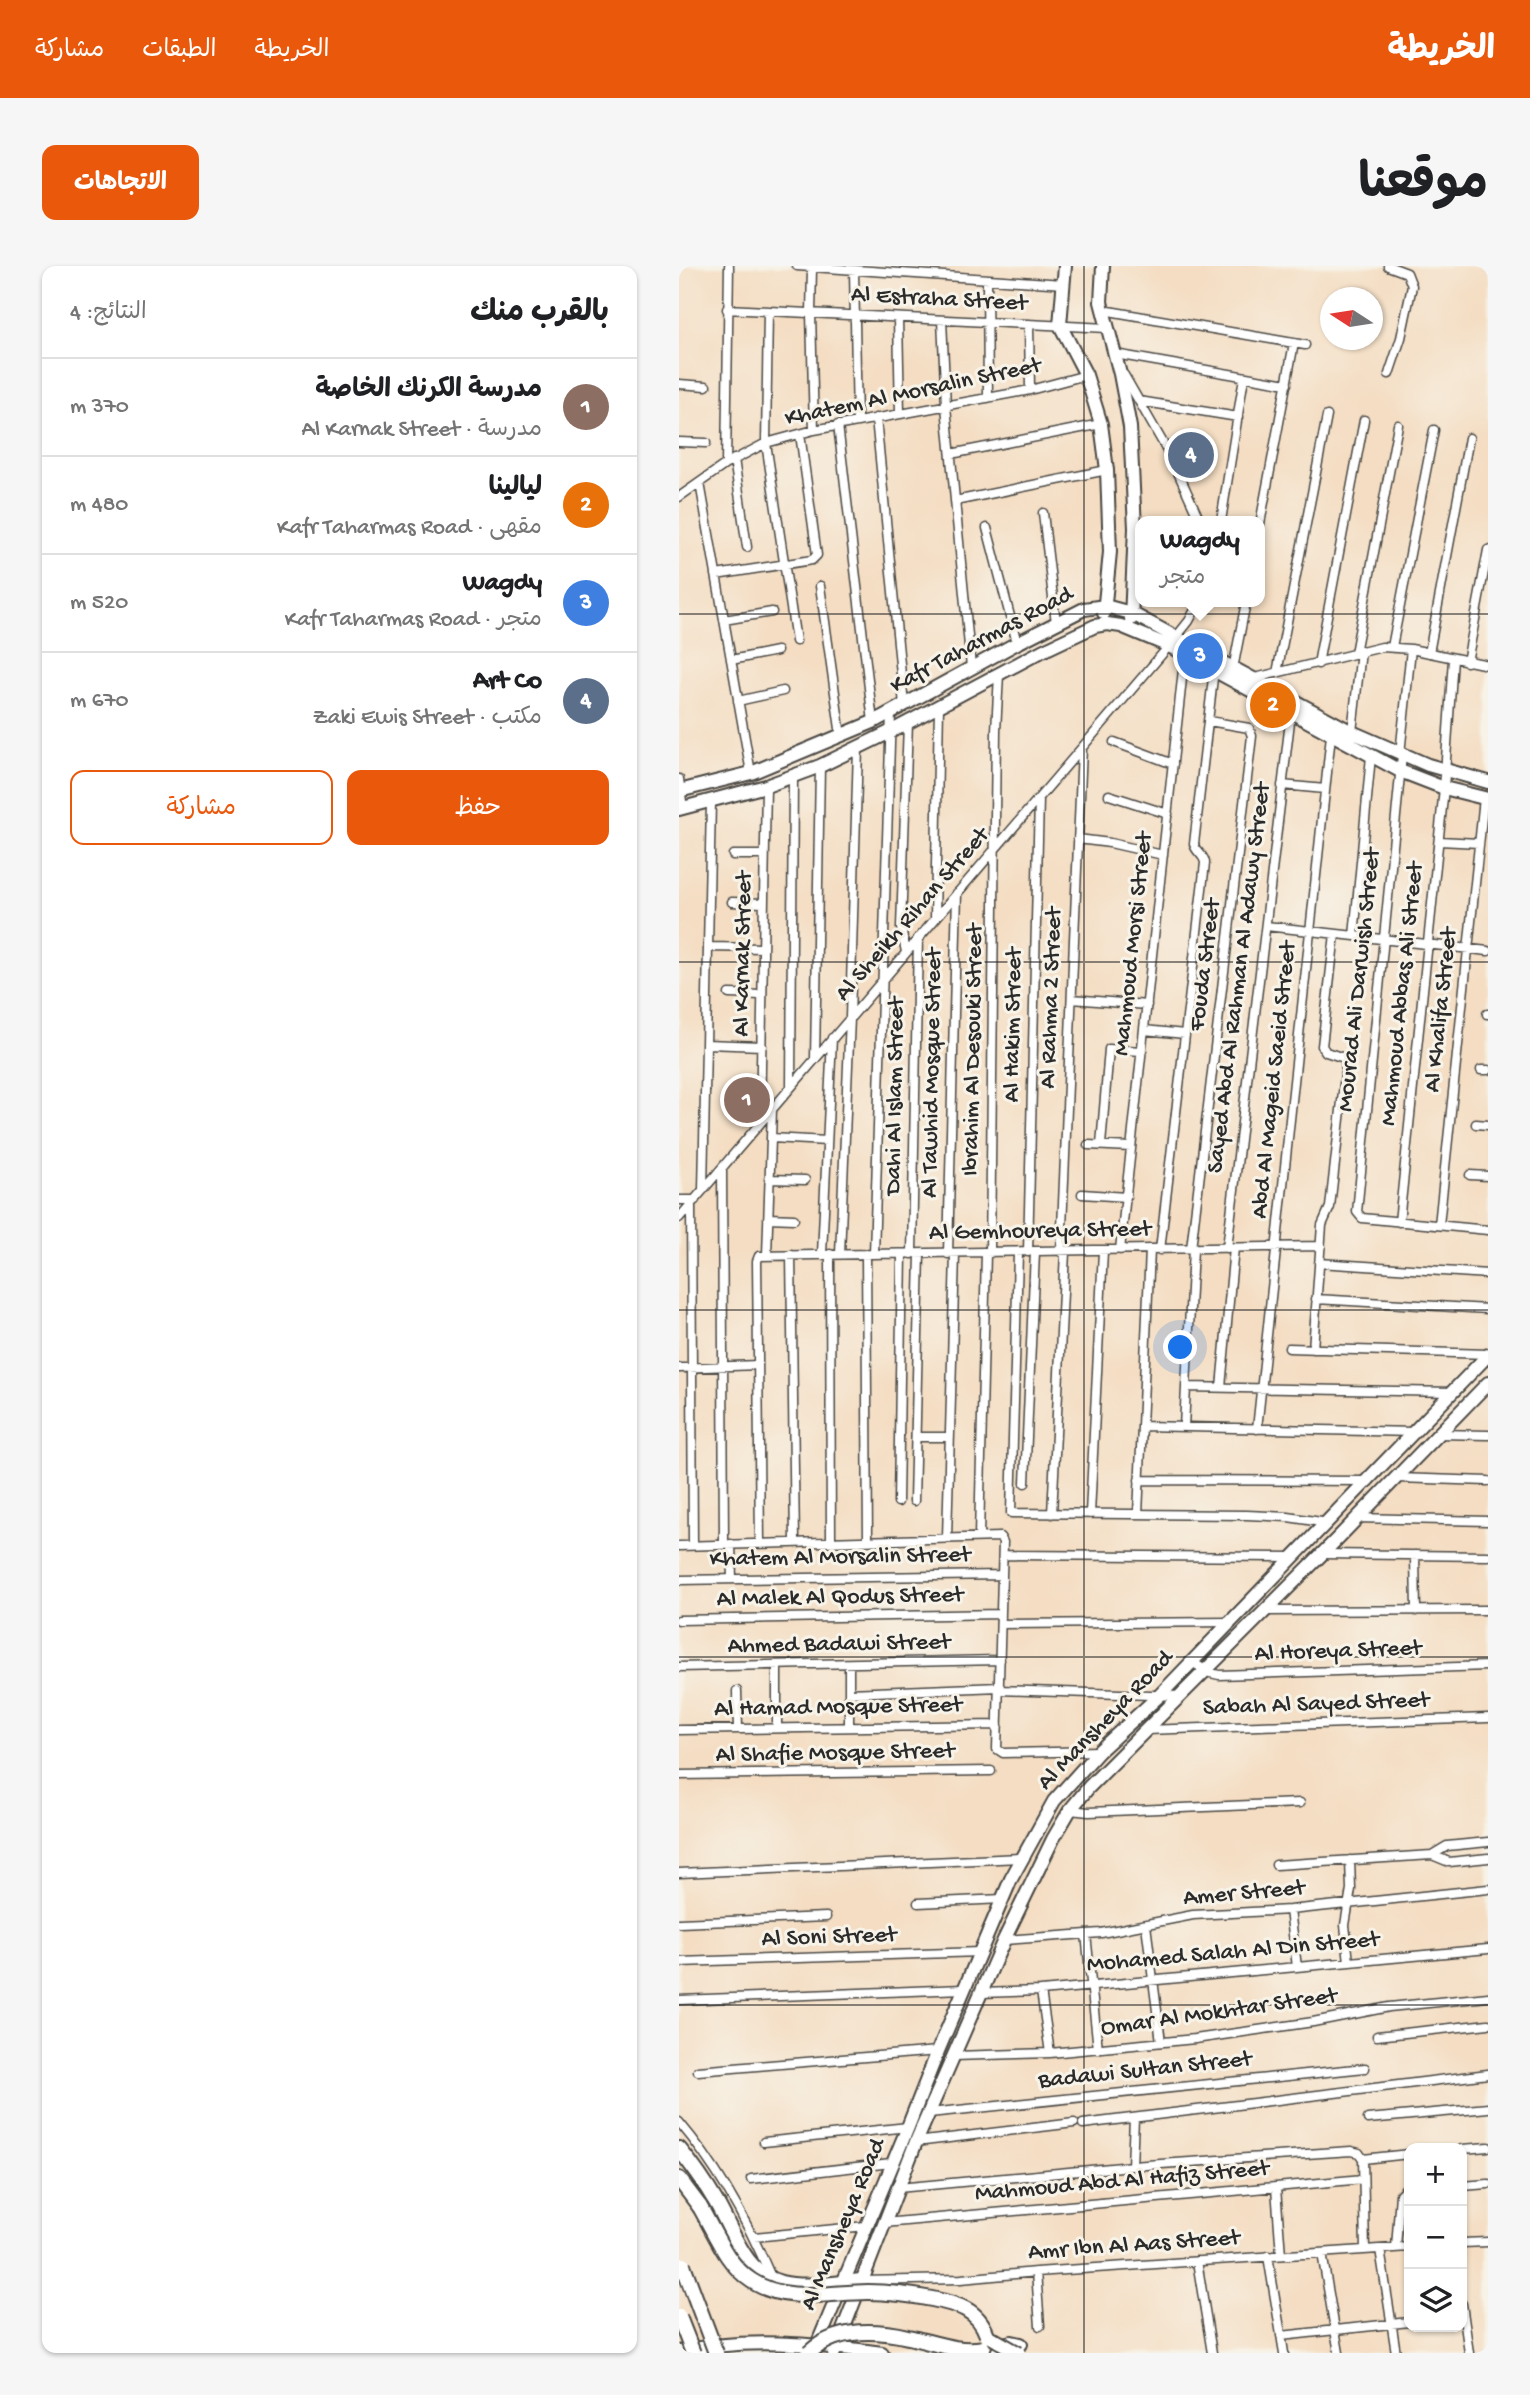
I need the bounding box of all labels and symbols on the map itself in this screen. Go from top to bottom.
street label: Al Estraha Street [850,281,1030,319]
north arrow [1320,287,1383,350]
street label: Khatem Al Morsalin Street [782,351,1046,434]
pin: 4 [1168,429,1214,481]
street label: Kafr Taharmas Road [886,580,1080,701]
pin: 3 [1177,630,1223,682]
pin: 2 [1250,679,1296,731]
street label: Sayed Abd Al Rahman Al Adawy Street [1202,779,1279,1175]
street label: Al Sheikh Rihan Street [830,820,998,1008]
street label: Mahmoud Morsi Street [1108,829,1160,1057]
street label: Mourad Ali Darwish Street [1332,845,1388,1113]
street label: Mahmoud Abbas Ali Street [1375,859,1432,1127]
street label: Al Karnak Street [728,869,760,1037]
street label: Fouda Street [1183,895,1229,1034]
street label: Al Rahma 2 Street [1034,905,1070,1089]
street label: Ibrahim Al Desouki Street [957,921,991,1176]
street label: Al Khalifa Street [1419,924,1465,1094]
street label: Abd Al Mageid Saeid Street [1246,938,1304,1220]
street label: Al Hakim Street [998,945,1030,1103]
street label: Al Tawhid Mosque Street [916,946,950,1198]
street label: Dahi Al Islam Street [880,995,912,1197]
pin: 1 [724,1074,770,1126]
street label: Al Gemhoureya Street [929,1216,1153,1248]
your location [1163,1330,1197,1364]
street label: Khatem Al Morsalin Street [709,1541,973,1575]
street label: Al Malek Al Qodus Street [716,1581,966,1615]
street label: Ahmed Badawi Street [727,1629,953,1661]
street label: Al Horeya Street [1254,1635,1424,1669]
street label: Al Mansheya Road [1032,1643,1182,1797]
street label: Sabah Al Sayed Street [1202,1686,1432,1723]
street label: Al Hamad Mosque Street [714,1691,964,1725]
street label: Al Shafie Mosque Street [715,1737,957,1771]
street label: Amer Street [1182,1874,1308,1914]
street label: Al Soni Street [761,1921,899,1955]
street label: Mohamed Salah Al Din Street [1086,1926,1382,1980]
street label: Omar Al Mokhtar Street [1099,1982,1341,2044]
street label: Badawi Sultan Street [1036,2045,1255,2097]
street label: Al Mansheya Road [795,2133,894,2315]
street label: Mahmoud Abd Al Hafiz Street [974,2155,1272,2209]
street label: Amr Ibn Al Aas Street [1027,2224,1243,2268]

